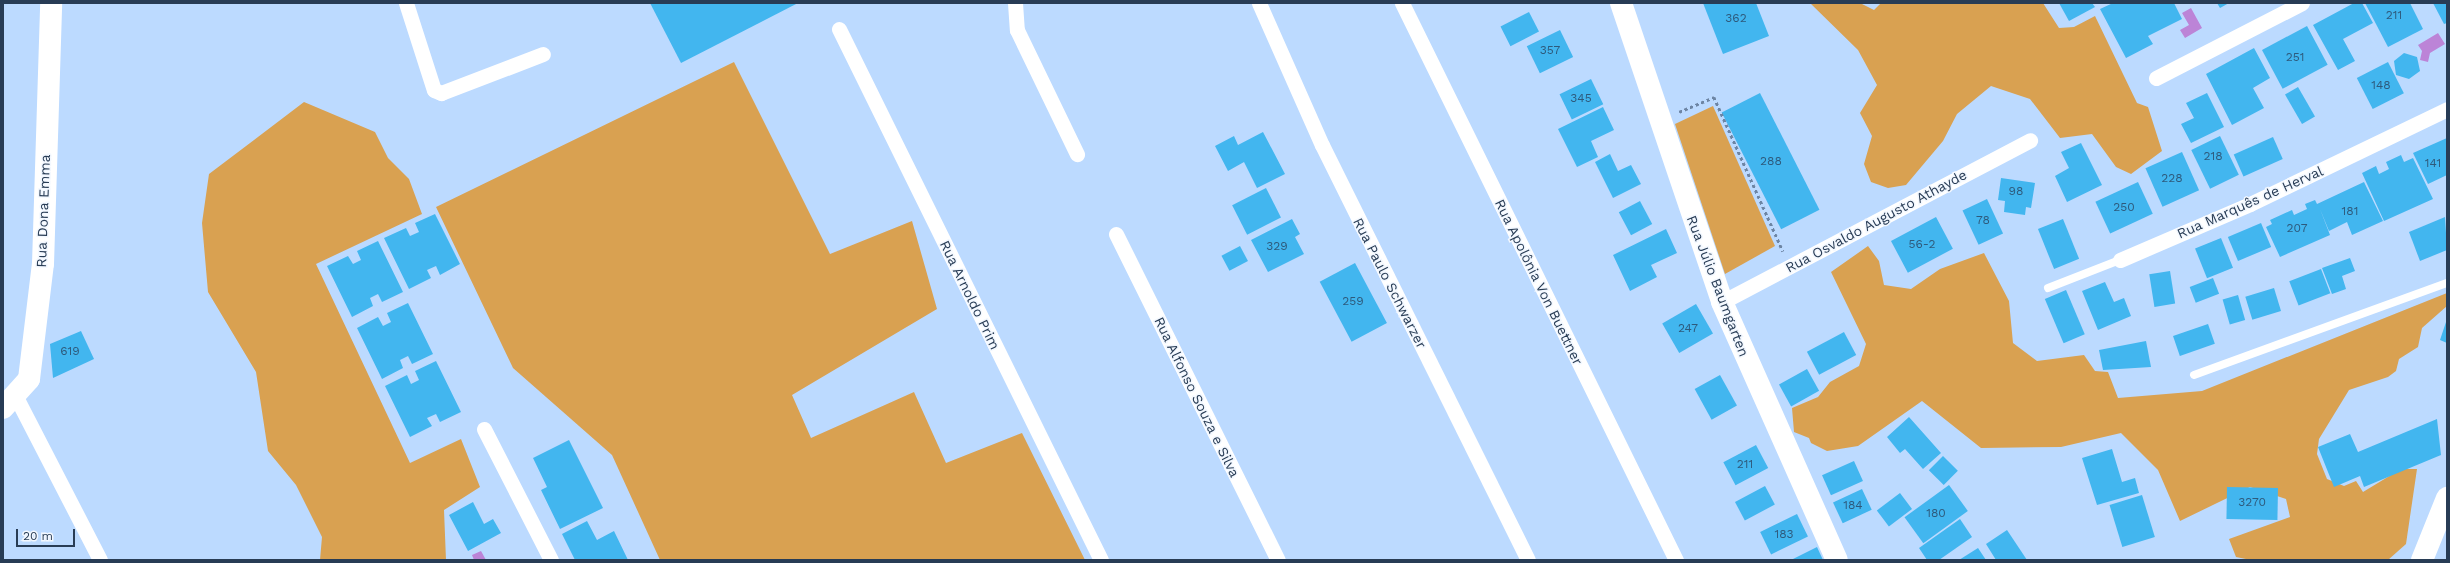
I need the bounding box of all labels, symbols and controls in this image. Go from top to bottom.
house number: 211 [2386,9,2402,23]
house number: 362 [1725,12,1747,26]
house number: 357 [1540,44,1560,58]
house number: 251 [2286,51,2304,65]
house number: 148 [2371,79,2391,93]
house number: 345 [1570,92,1592,106]
house number: 218 [2203,150,2223,164]
street label: Rua Dona Emma [33,154,53,268]
house number: 288 [1760,155,1782,169]
house number: 141 [2425,157,2441,171]
street label: Rua Marquês de Herval [2174,162,2326,242]
street label: Rua Osvaldo Augusto Athayde [1782,166,1970,276]
house number: 228 [2161,172,2183,186]
house number: 98 [2009,185,2023,199]
street label: Rua Apolônia Von Buettner [1491,196,1587,368]
house number: 250 [2113,201,2135,215]
house number: 181 [2342,205,2358,219]
street label: Rua Júlio Baumgarten [1683,213,1753,359]
house number: 78 [1976,214,1990,228]
street label: Rua Paulo Schwarzer [1350,215,1430,351]
house number: 207 [2287,222,2307,236]
street label: Rua Arnoldo Prim [936,237,1004,353]
house number: 56-2 [1909,238,1935,252]
house number: 329 [1266,240,1288,254]
house number: 259 [1342,295,1364,309]
street label: Rua Alfonso Souza e Silva [1151,313,1243,481]
house number: 247 [1678,322,1698,336]
house number: 619 [60,345,80,359]
house number: 211 [1737,458,1753,472]
house number: 3270 [2238,496,2266,510]
house number: 184 [1843,499,1863,513]
house number: 180 [1926,507,1946,521]
scale bar [18,521,77,547]
house number: 183 [1775,528,1793,542]
text: 20 m [23,529,53,543]

